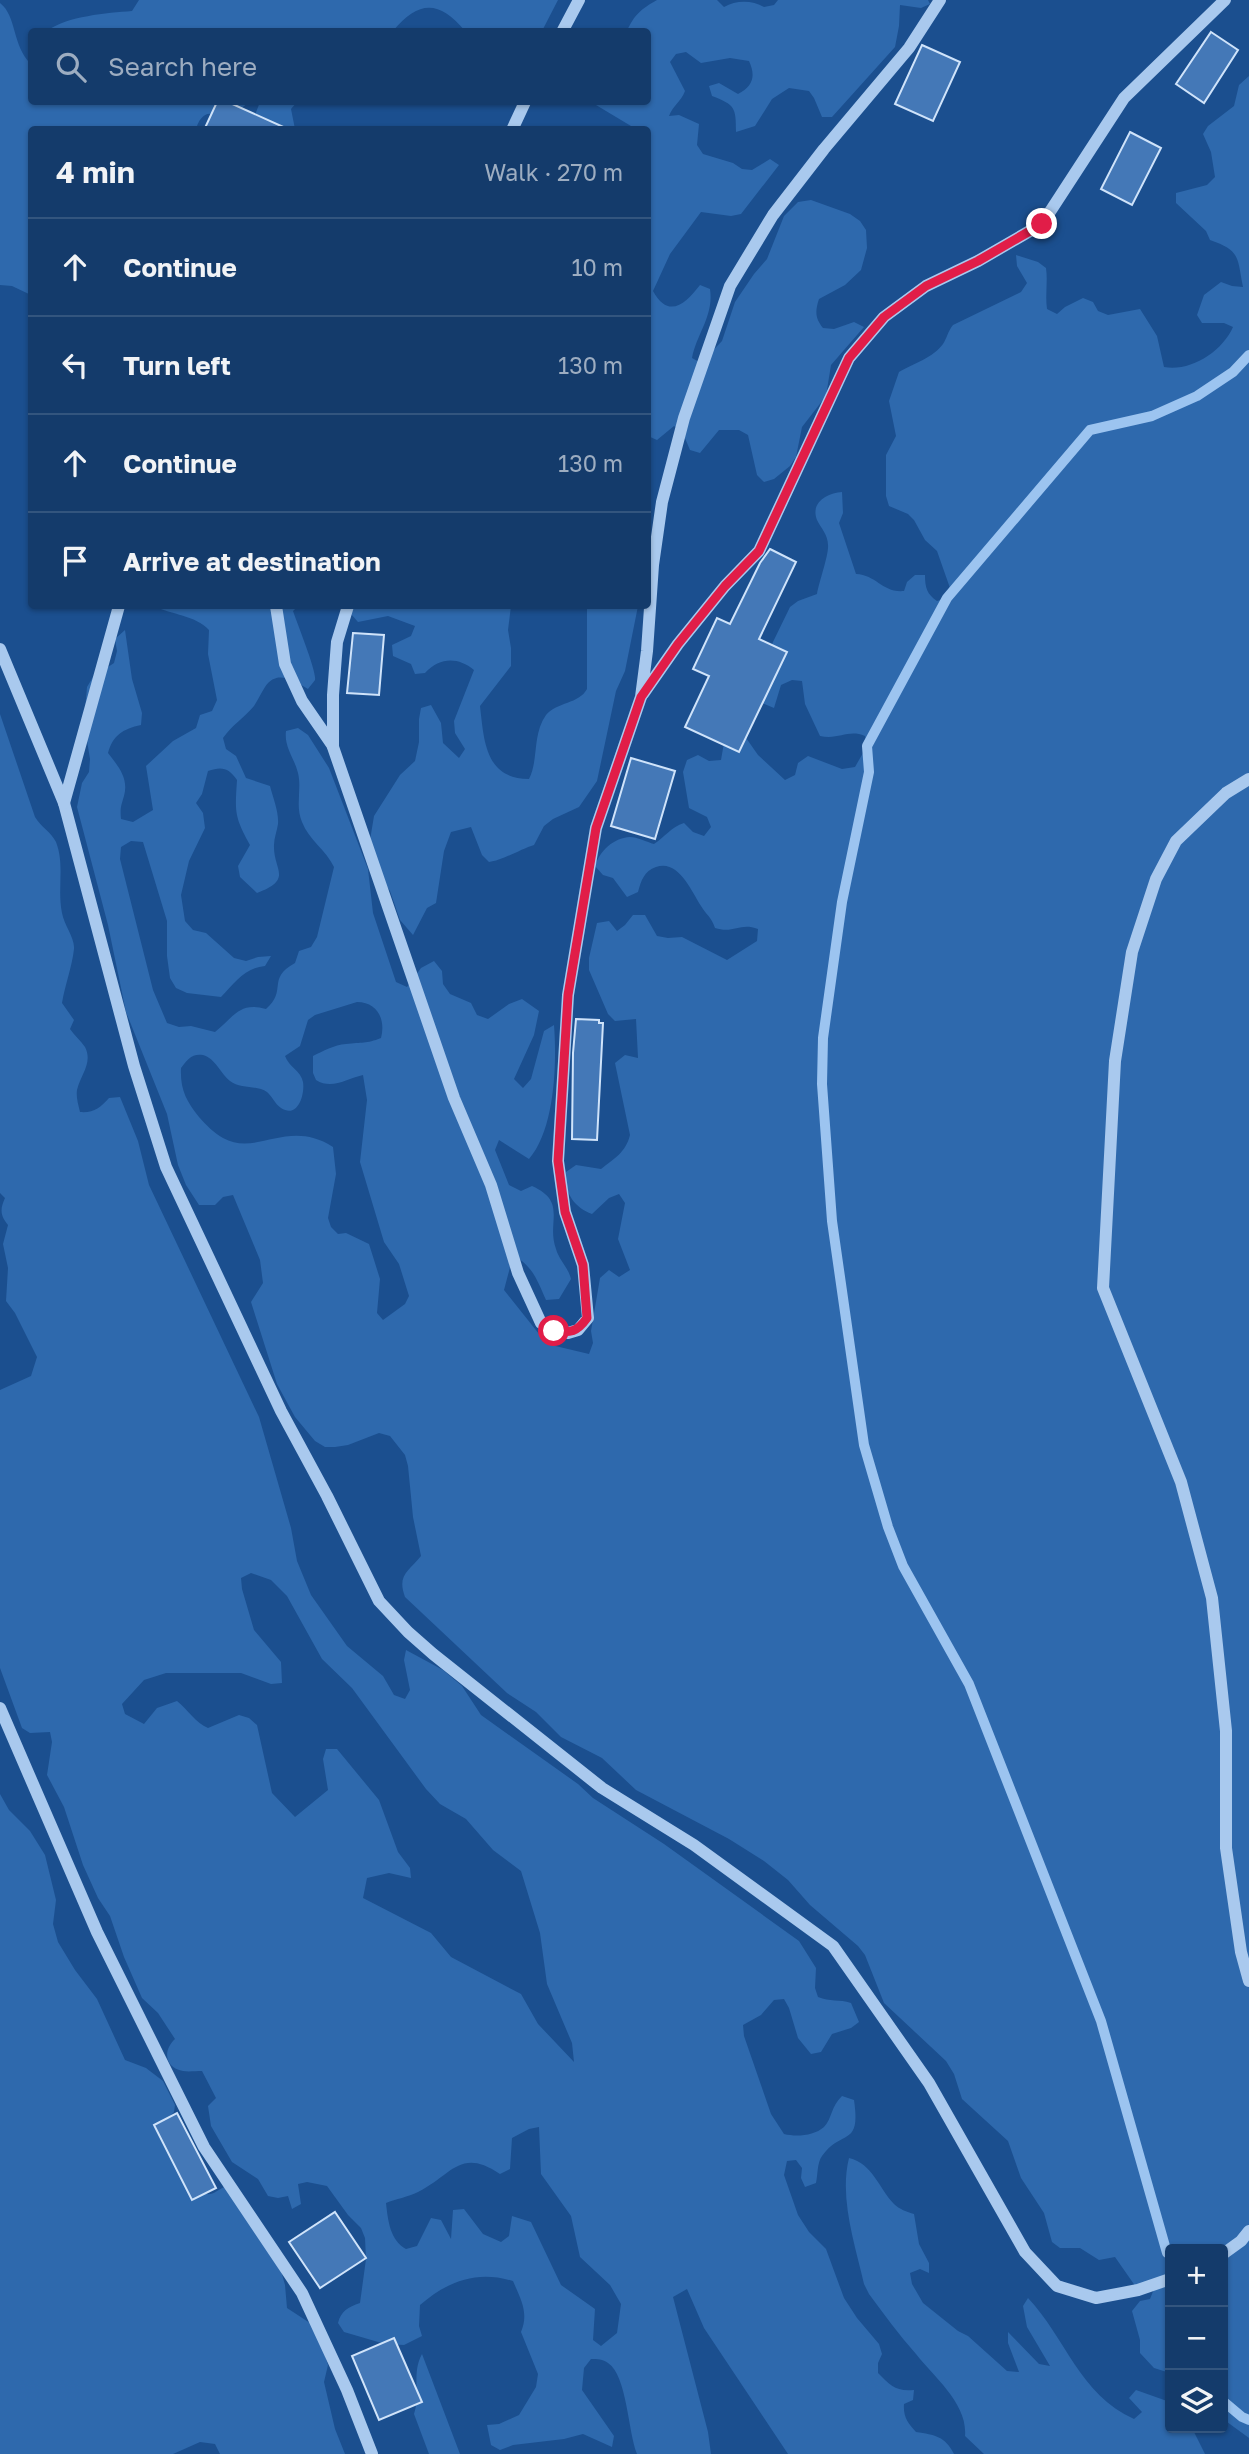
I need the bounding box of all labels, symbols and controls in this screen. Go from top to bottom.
search box [28,28,651,105]
icon: search [52,48,90,86]
text: Search here [108,51,257,82]
text: 4 min [56,154,135,190]
text: Walk · 270 m [484,158,623,186]
route end [1026,208,1057,239]
icon: ahead [56,248,94,286]
text: Continue [123,252,237,283]
text: 10 m [571,253,623,281]
icon: left [56,346,94,384]
text: Turn left [123,350,231,381]
text: 130 m [558,351,623,379]
icon: ahead [56,444,94,482]
text: Continue [123,448,237,479]
text: 130 m [558,449,623,477]
icon: arrive [56,542,94,580]
text: Arrive at destination [123,546,381,577]
route start [538,1315,569,1346]
map controls [1165,2244,1228,2433]
button: + [1165,2244,1228,2307]
button: − [1165,2307,1228,2370]
button: layers [1165,2370,1228,2433]

